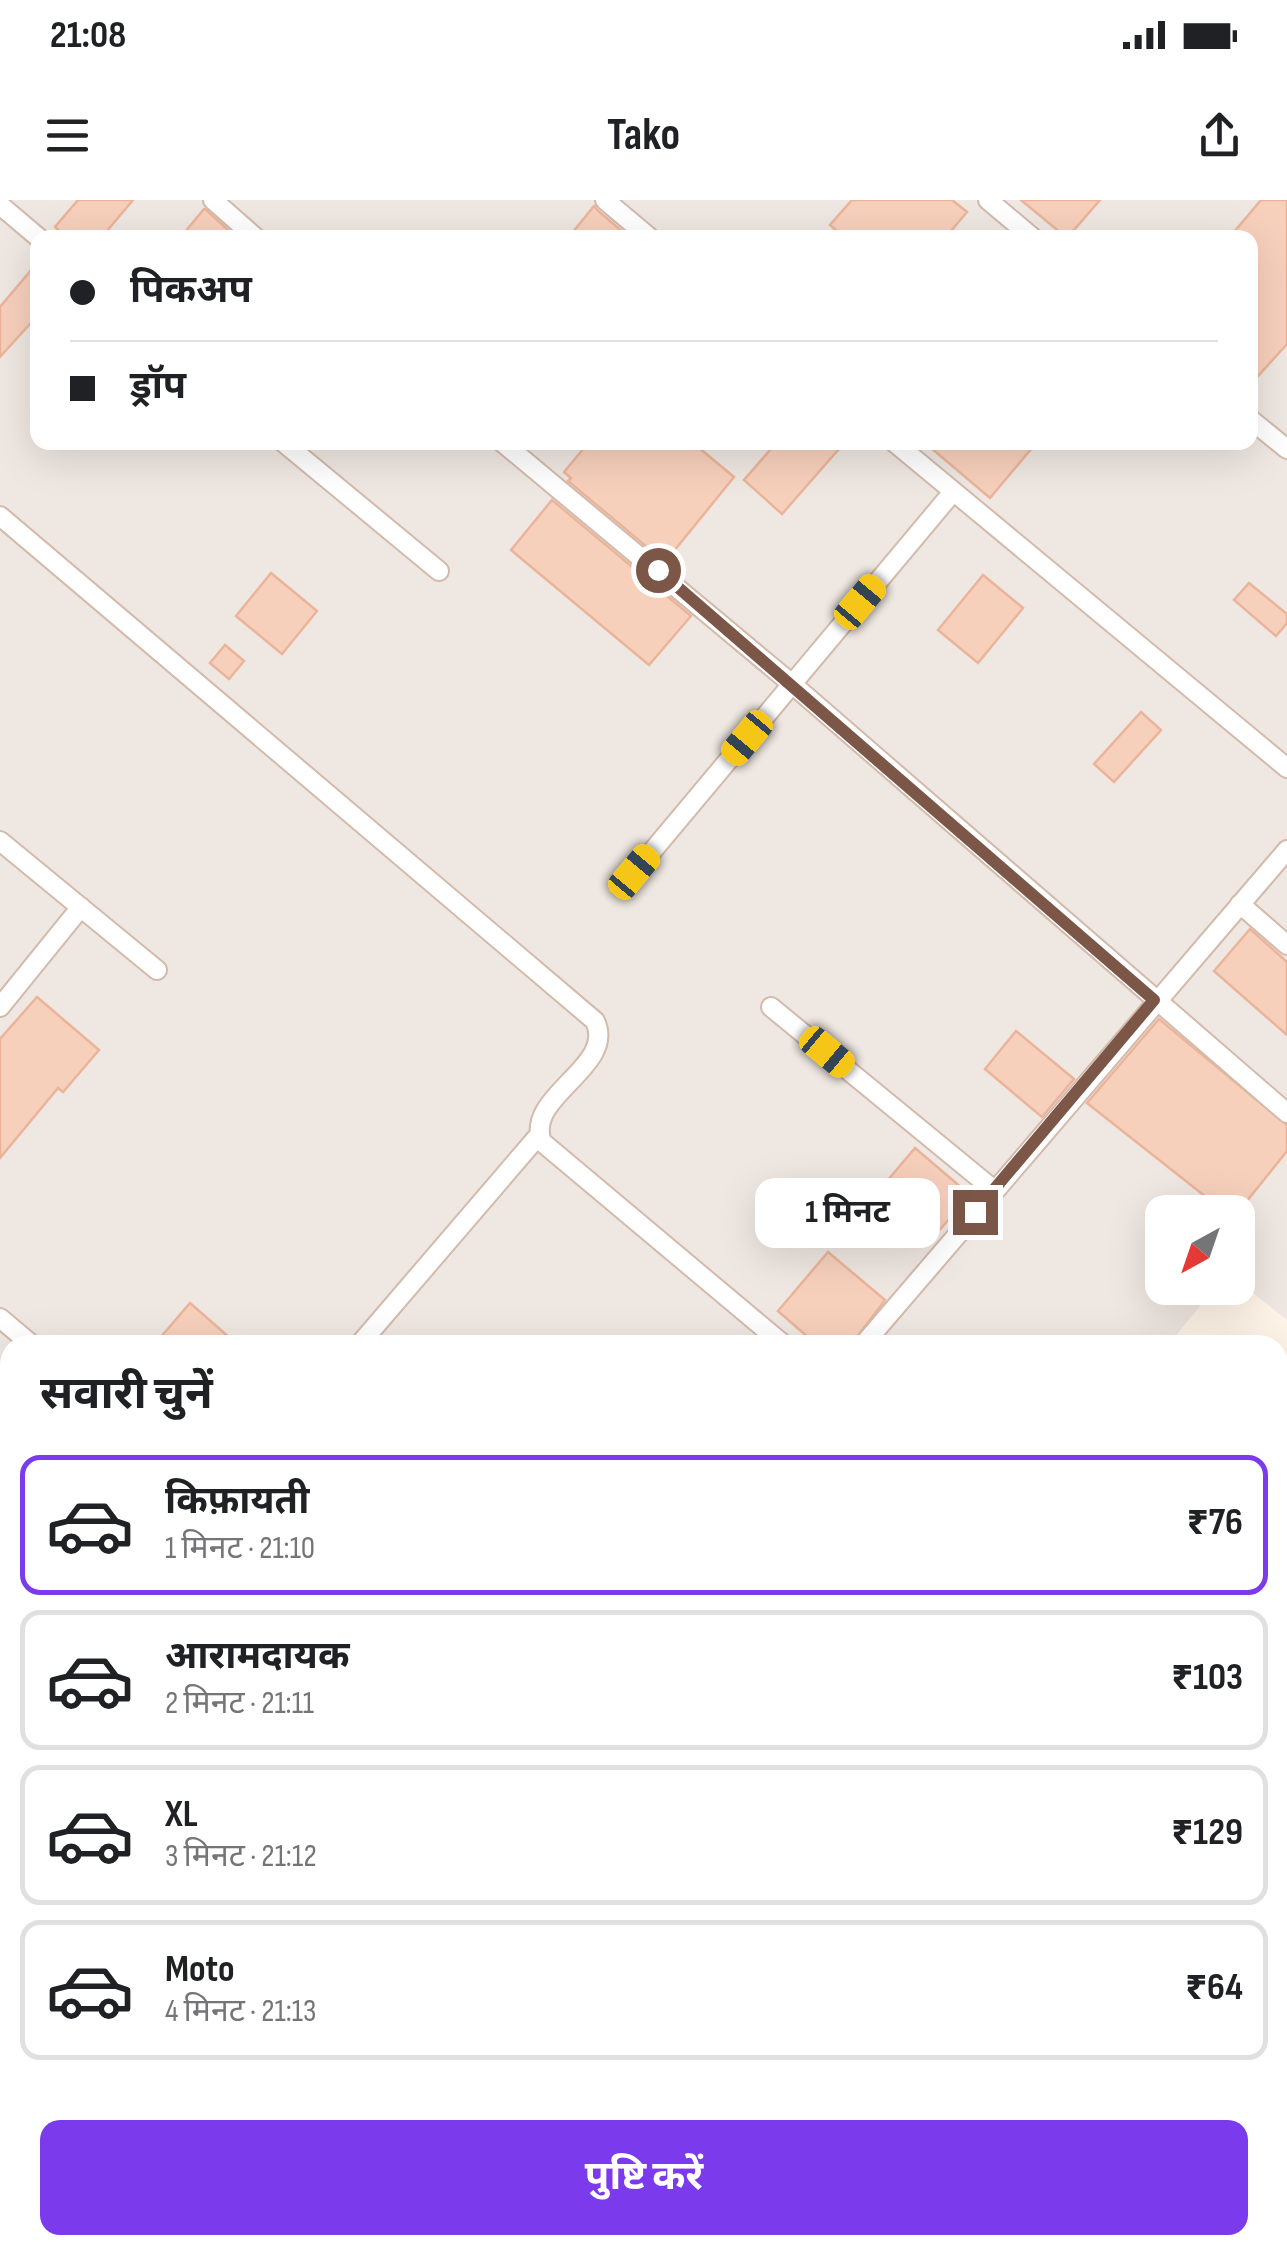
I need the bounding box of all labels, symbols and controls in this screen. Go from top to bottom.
text: 21:08 [50,13,126,58]
icon: menu [40,108,95,163]
text: Tako [607,108,680,163]
icon: share [1192,108,1247,163]
text: पिकअप [130,268,252,313]
text: ड्रॉप [130,364,186,409]
route start [636,548,681,593]
car [829,569,891,635]
car [716,705,778,771]
car [603,839,665,905]
car [794,1021,860,1083]
callout: 1 मिनट [755,1177,940,1247]
route end [953,1190,998,1235]
text: 1 मिनट [805,1193,890,1232]
north arrow [1145,1195,1255,1305]
map controls [1145,1195,1255,1305]
text: सवारी चुनें [40,1367,213,1422]
text: किफ़ायती [165,1479,309,1524]
icon: car [45,1480,135,1570]
text: ₹76 [1187,1500,1243,1545]
text: 1 मिनट · 21:10 [165,1529,315,1568]
text: आरामदायक [165,1634,349,1679]
icon: car [45,1635,135,1725]
text: ₹103 [1171,1655,1243,1700]
text: 2 मिनट · 21:11 [165,1684,314,1723]
icon: car [45,1790,135,1880]
text: XL [165,1792,198,1837]
text: ₹129 [1171,1810,1243,1855]
text: 3 मिनट · 21:12 [165,1837,317,1876]
icon: car [45,1945,135,2035]
text: Moto [165,1947,235,1992]
text: ₹64 [1185,1965,1243,2010]
text: 4 मिनट · 21:13 [165,1992,316,2031]
button: पुष्टि करें [40,2120,1248,2235]

